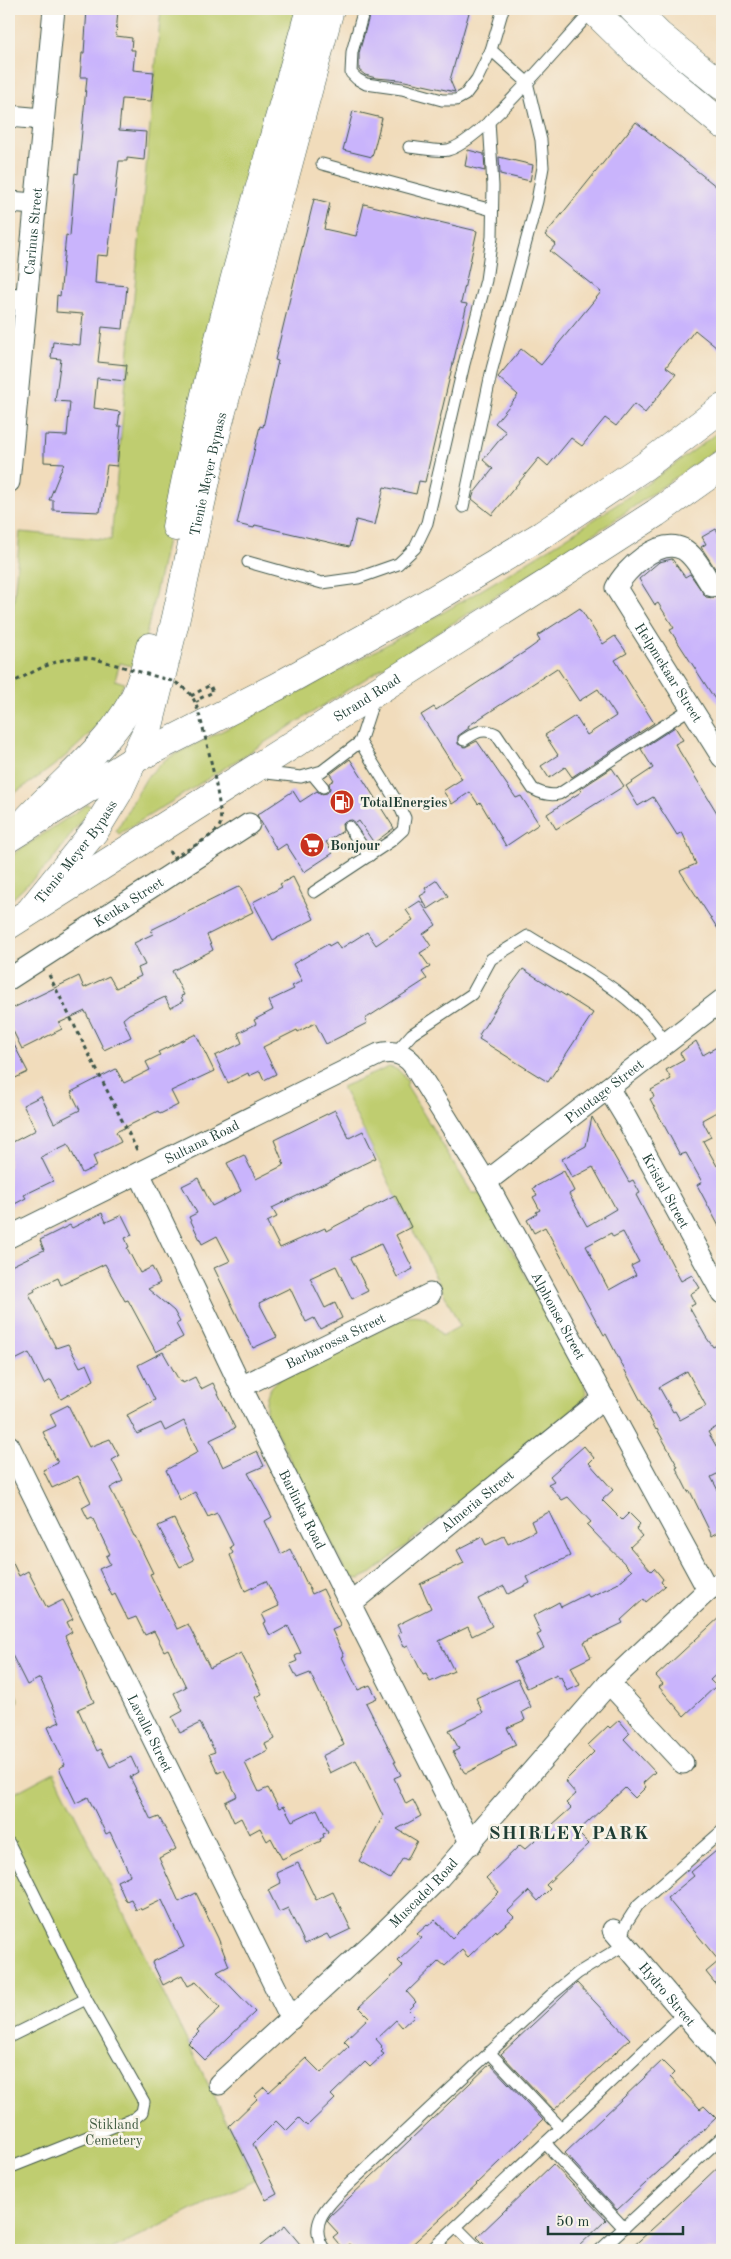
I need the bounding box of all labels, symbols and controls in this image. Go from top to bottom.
street label: Carinus Street [23,187,45,276]
street label: Tienie Meyer Bypass [188,411,229,537]
street label: Helpmekaar Street [632,621,704,725]
street label: Strand Road [331,672,403,725]
fuel station icon: TotalEnergies [329,789,355,815]
place label: TotalEnergies [360,796,447,810]
street label: Tienie Meyer Bypass [33,798,120,907]
supermarket icon: Bonjour [299,832,325,858]
place label: Bonjour [330,839,380,853]
street label: Keuka Street [92,875,166,930]
street label: Pinotage Street [563,1057,646,1126]
street label: Sultana Road [163,1118,242,1167]
street label: Kristal Street [639,1152,691,1231]
street label: Alphonse Street [528,1270,587,1362]
street label: Barbarossa Street [284,1311,388,1372]
street label: Barlinka Road [276,1468,327,1552]
street label: Almeria Street [438,1468,517,1535]
street label: Lavalle Street [124,1692,174,1775]
district label: SHIRLEY PARK [489,1825,649,1844]
street label: Muscadel Road [387,1856,461,1931]
street label: Hydro Street [636,1960,698,2029]
park label: Stikland Cemetery [85,2118,144,2148]
scale bar [548,2204,684,2236]
text: 50 m [556,2215,590,2230]

